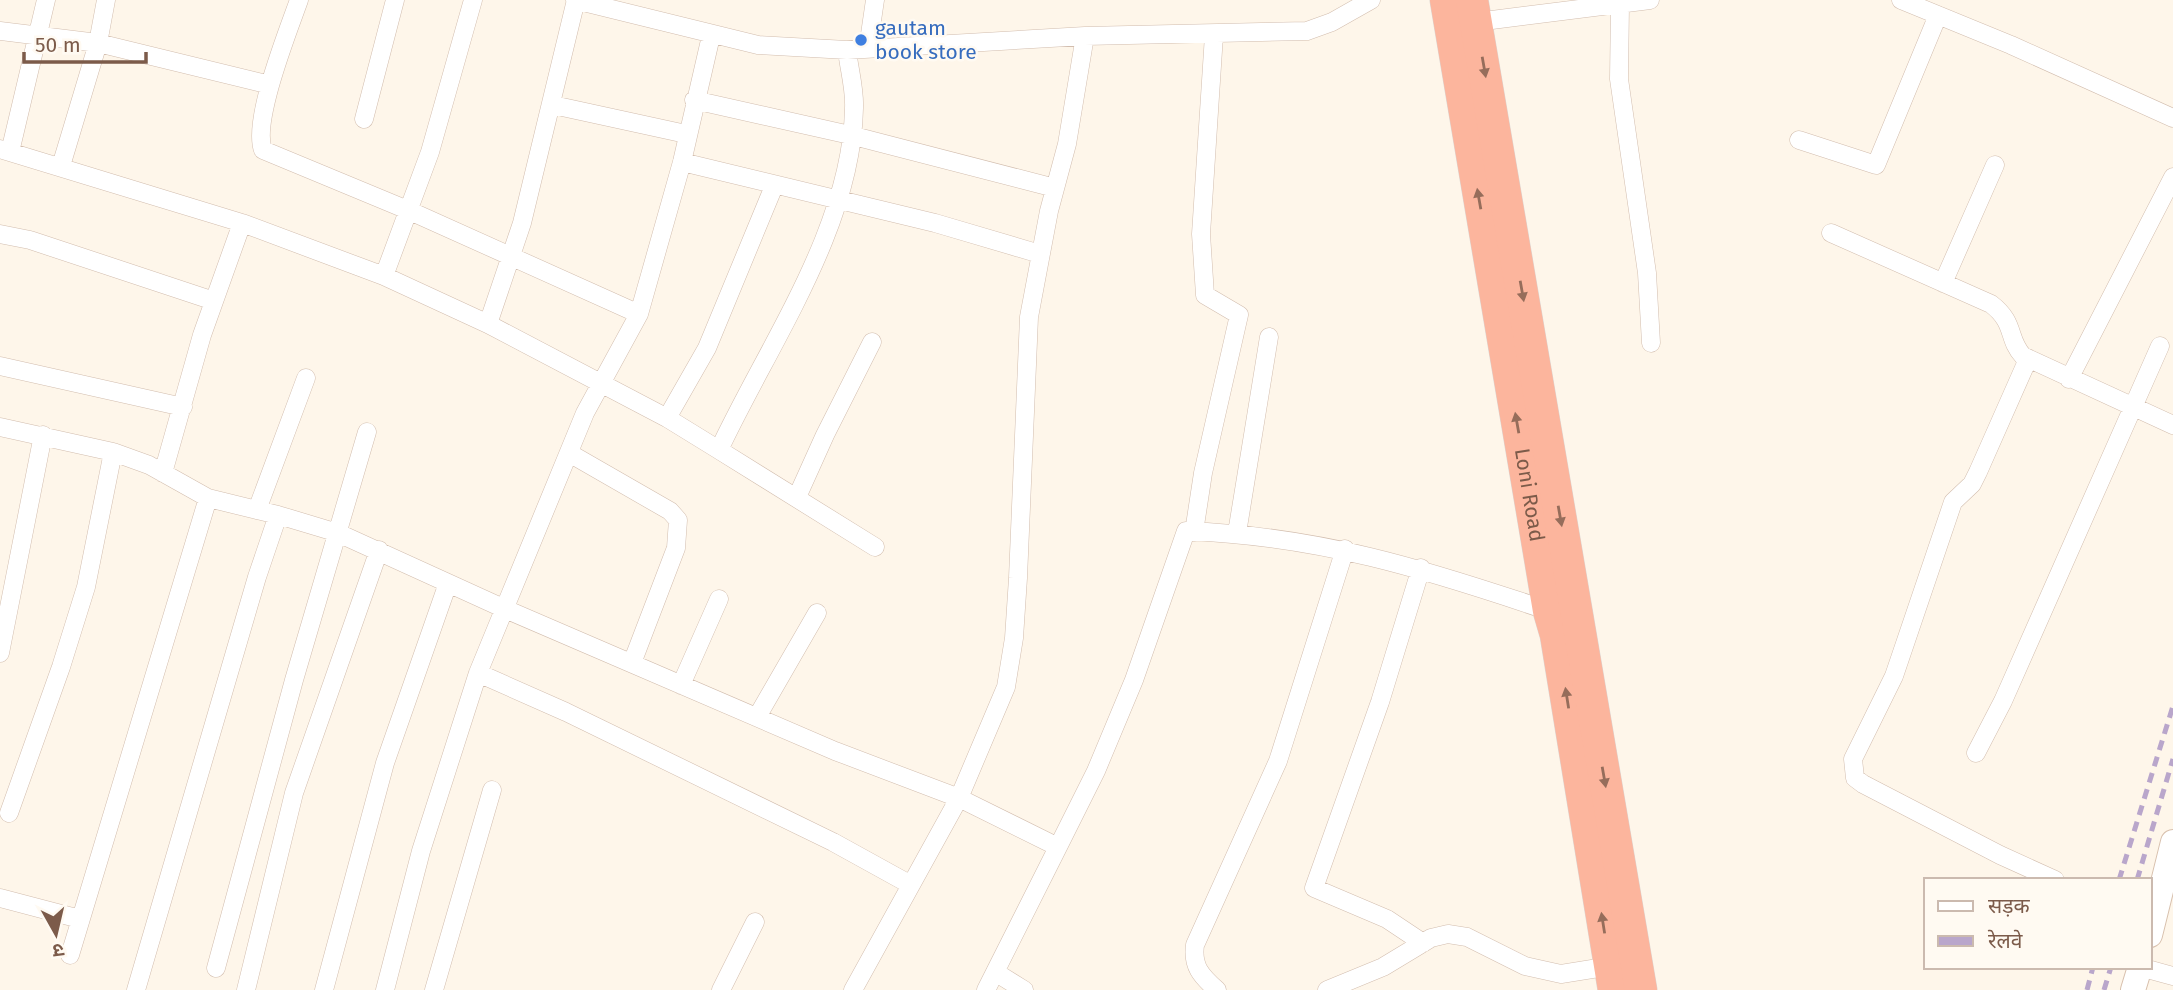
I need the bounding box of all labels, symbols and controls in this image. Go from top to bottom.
place label: gautam book store [875,15,977,65]
scale bar [24,21,147,65]
text: 50 m [35,32,81,58]
marker: gautam book store [853,32,869,48]
one-way arrow [1479,56,1490,78]
one-way arrow [1473,188,1484,210]
one-way arrow [1517,281,1528,303]
one-way arrow [1511,412,1522,434]
street label: Loni Road [1509,446,1550,544]
one-way arrow [1555,505,1566,527]
one-way arrow [1561,687,1572,709]
one-way arrow [1599,766,1610,788]
legend [1924,878,2152,969]
text: सड़क [1988,893,2030,919]
north arrow [21,899,91,969]
one-way arrow [1597,912,1608,934]
text: रेलवे [1987,928,2023,954]
text: उ [50,938,65,963]

